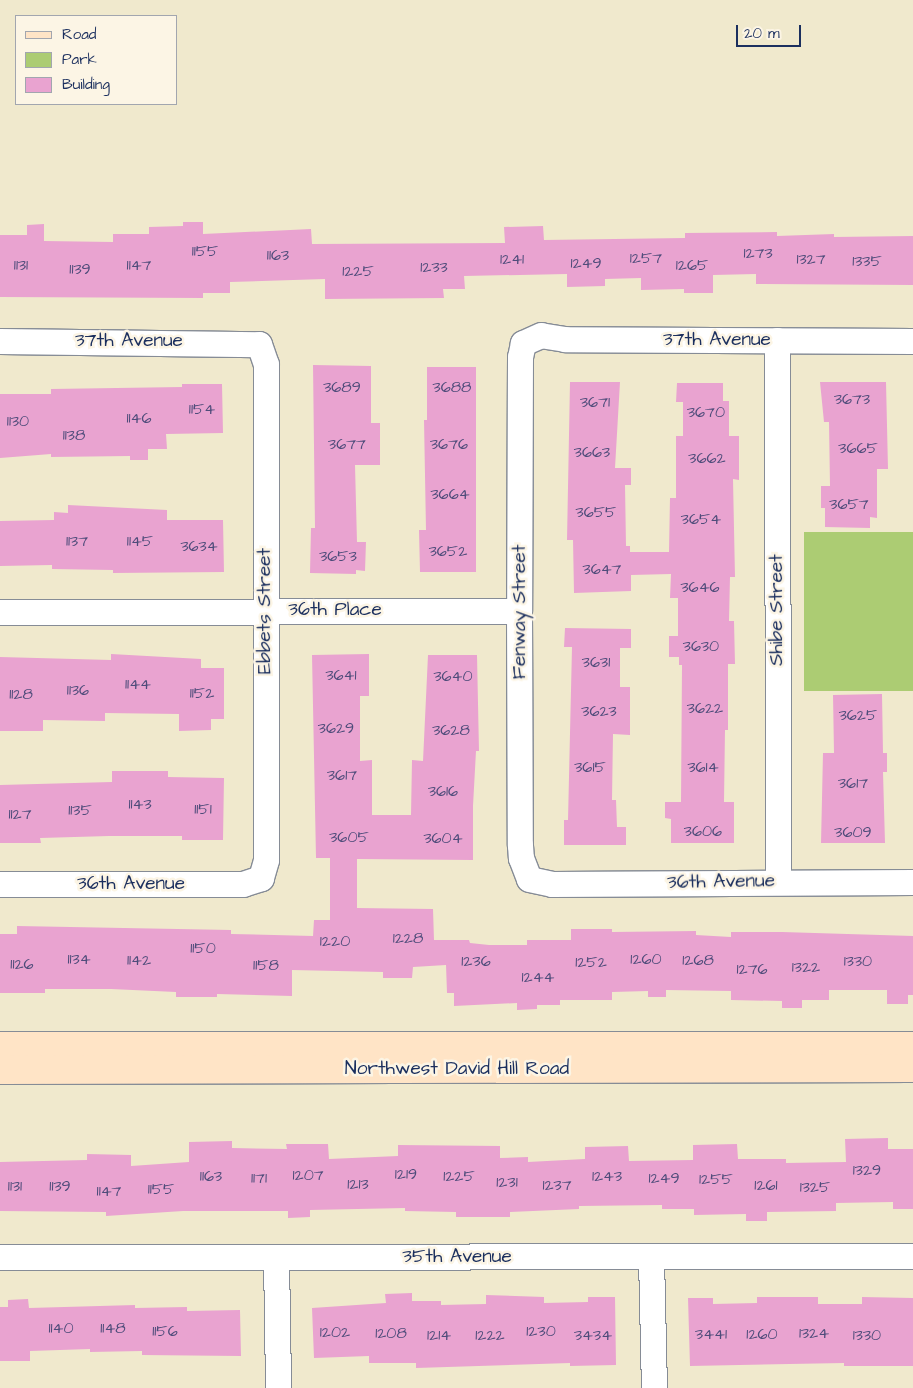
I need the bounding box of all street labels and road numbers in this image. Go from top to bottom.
street label: 37th Avenue [663,329,771,351]
street label: 37th Avenue [75,330,183,352]
street label: Fenway Street [509,545,531,679]
street label: Ebbets Street [254,548,276,674]
street label: Shibe Street [766,554,788,666]
street label: 36th Place [288,599,382,621]
street label: 36th Avenue [667,870,775,894]
street label: 36th Avenue [77,873,185,895]
street label: Northwest David Hill Road [345,1058,569,1080]
street label: 35th Avenue [402,1246,512,1268]

